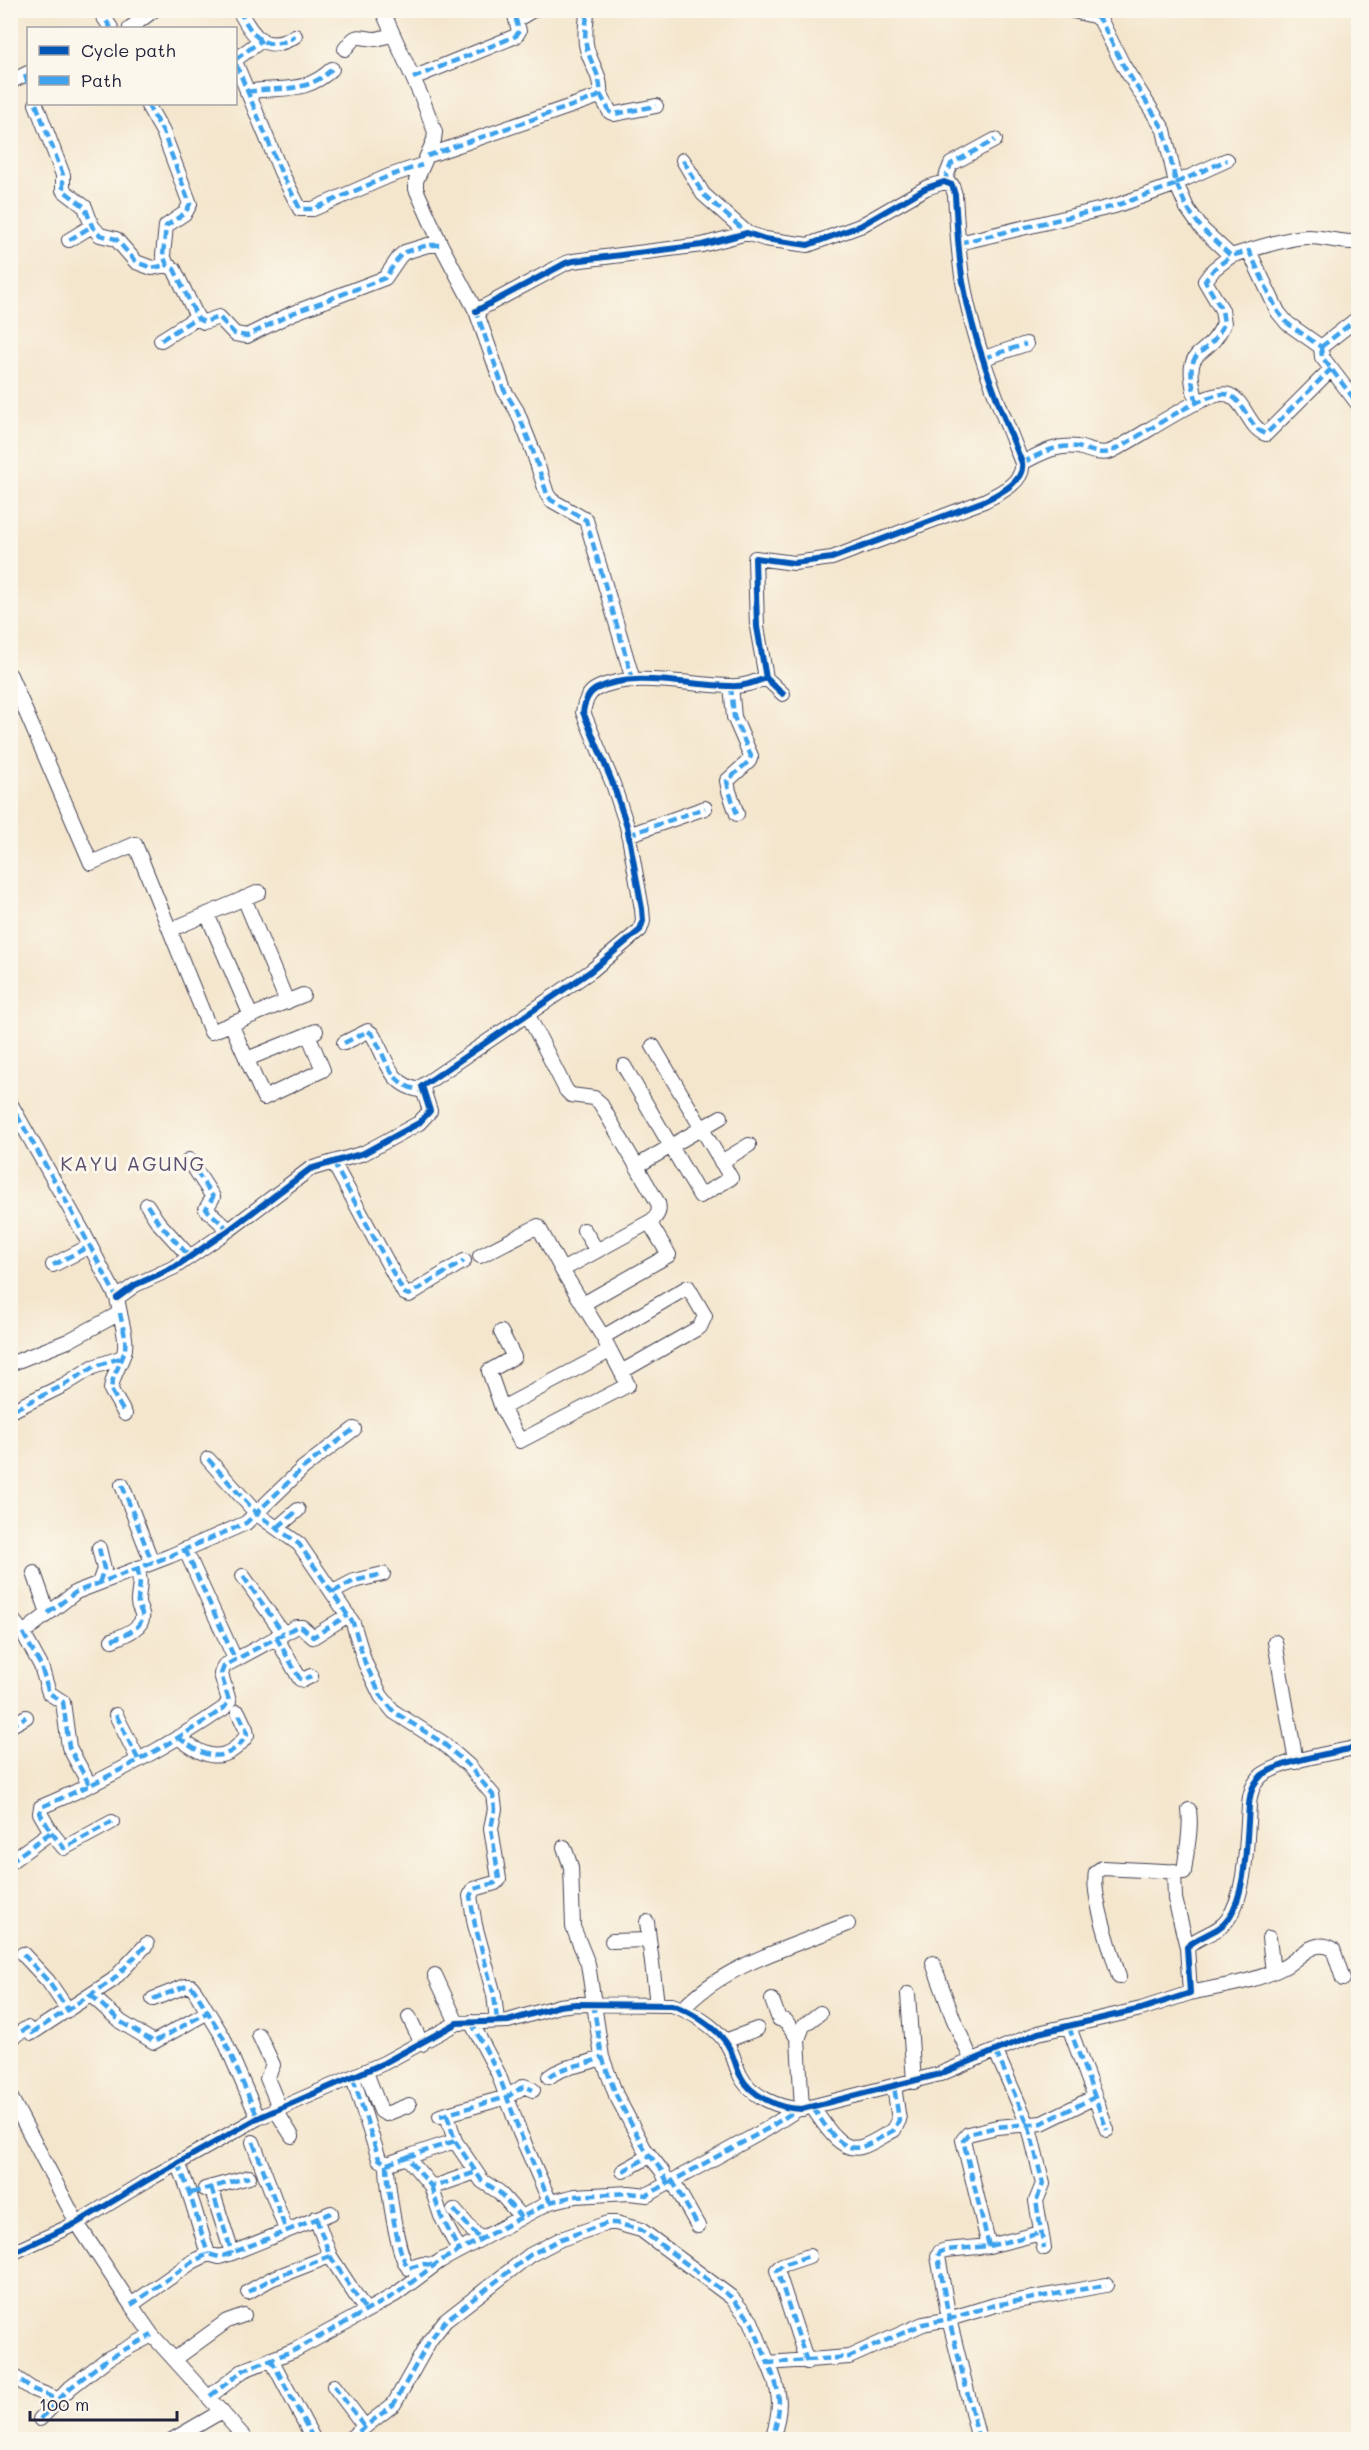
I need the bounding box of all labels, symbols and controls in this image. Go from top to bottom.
legend [27,27,237,105]
text: Cycle path [81,38,176,62]
text: Path [81,68,121,92]
district label: KAYU AGUNG [60,1150,206,1176]
scale bar [30,2384,177,2422]
text: 100 m [39,2392,89,2416]

